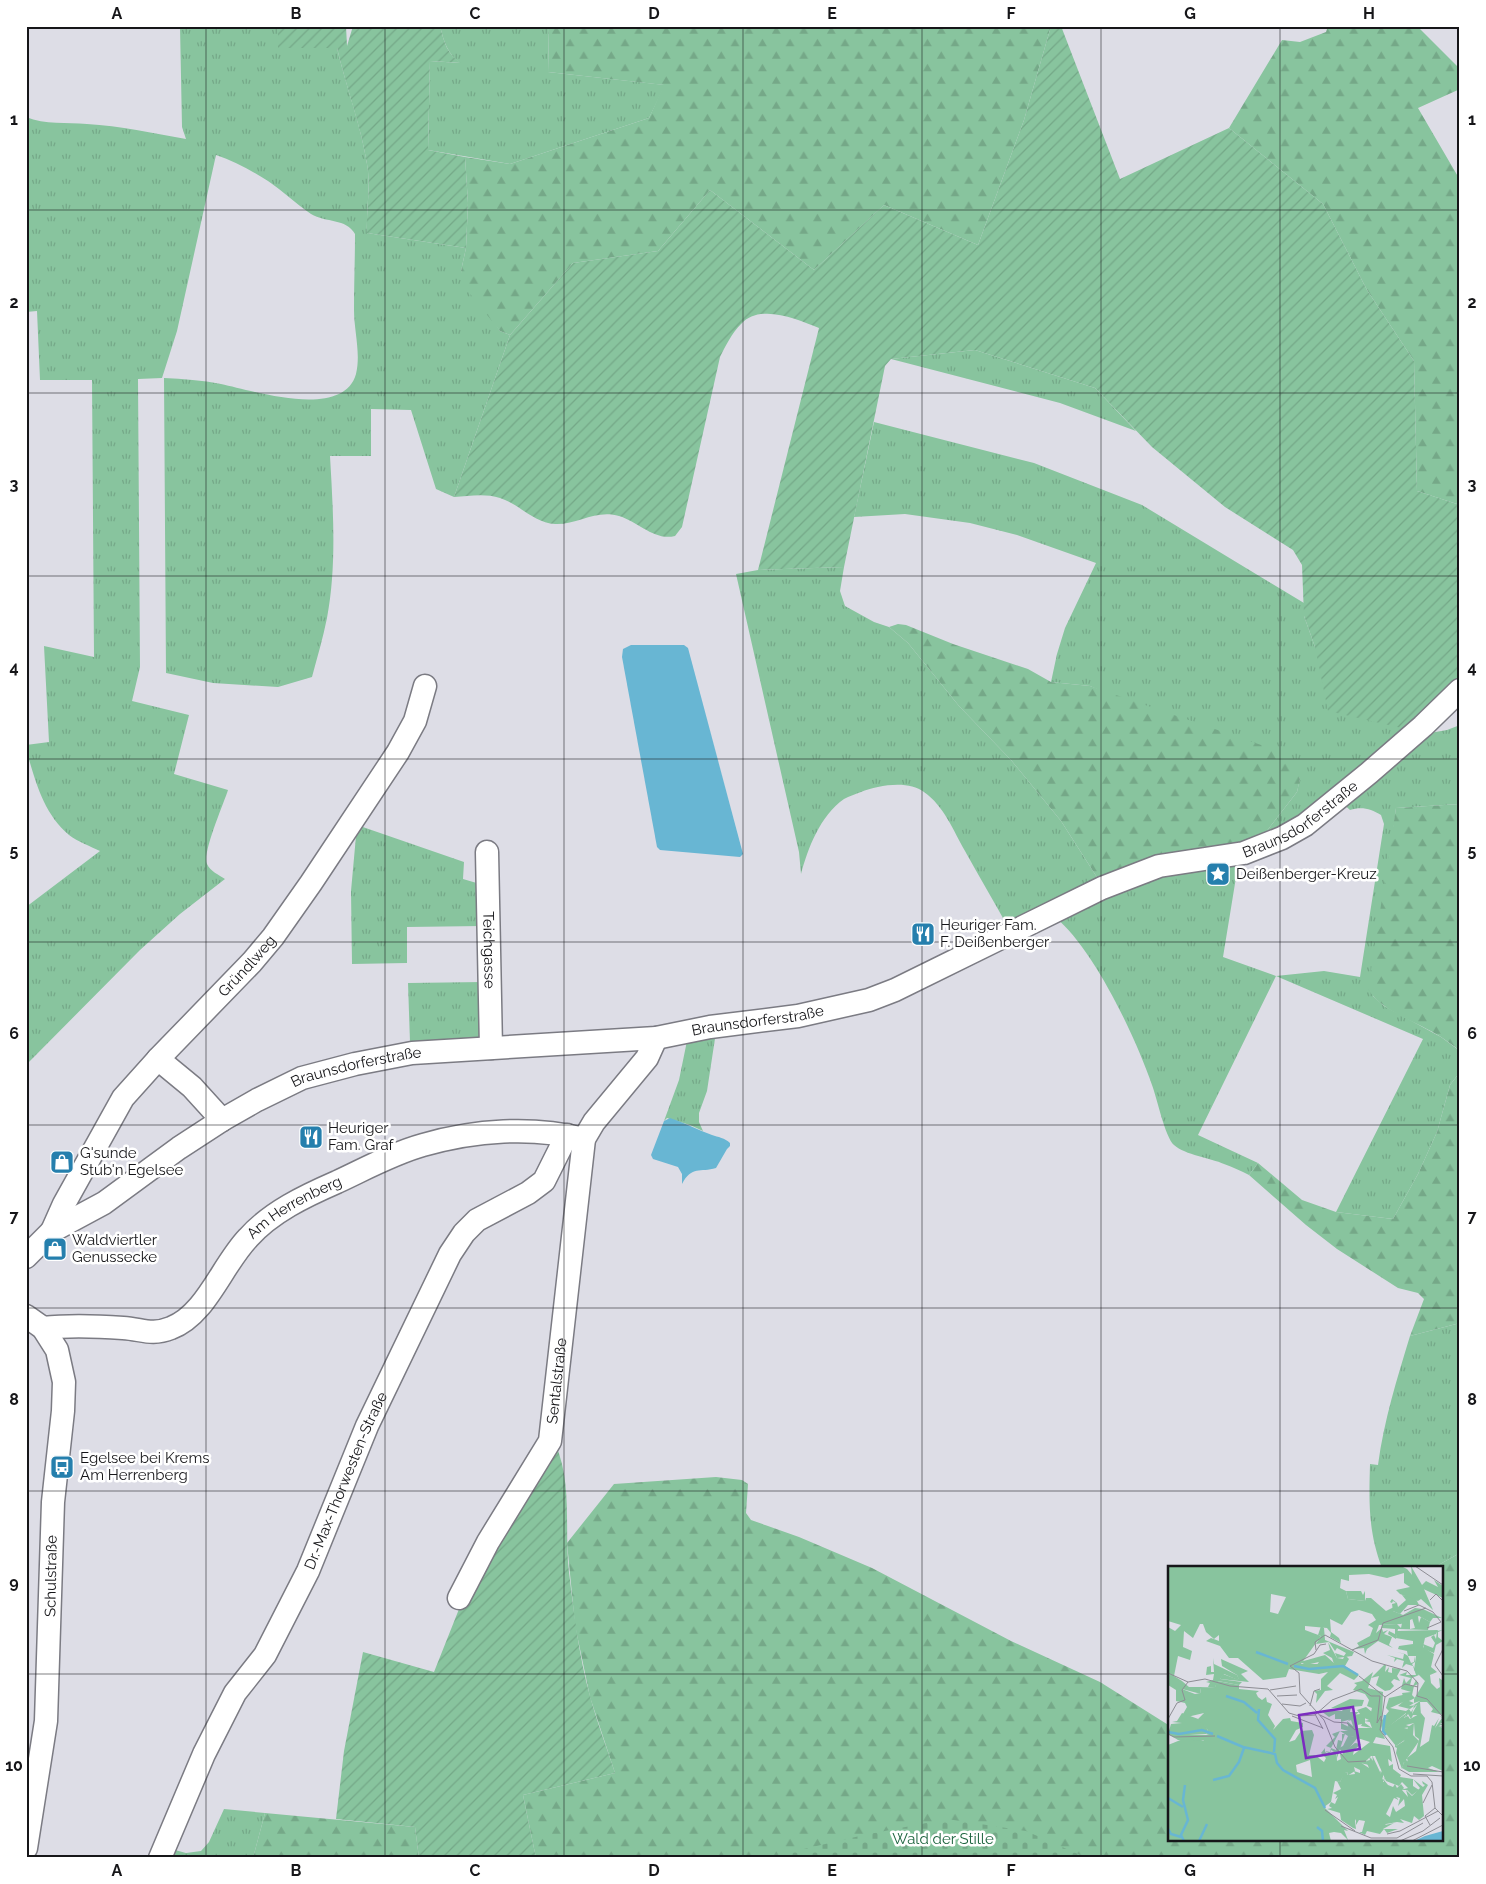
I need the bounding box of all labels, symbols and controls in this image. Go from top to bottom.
text: A [112,4,123,23]
text: B [291,4,302,23]
text: C [470,4,481,23]
text: D [648,4,660,23]
text: E [827,4,837,23]
text: F [1006,4,1016,23]
text: G [1184,4,1196,23]
text: H [1363,4,1375,23]
text: 1 [10,110,18,129]
text: 1 [1468,110,1476,129]
text: 2 [9,293,19,312]
text: 2 [1467,293,1477,312]
text: 3 [10,475,19,494]
text: 3 [1468,475,1477,494]
text: 4 [9,658,19,677]
text: 4 [1467,658,1477,677]
street label: Braunsdorferstraße [1240,777,1362,862]
text: 5 [10,841,19,860]
text: 5 [1468,841,1477,860]
place icon: Deißenberger-Kreuz [1205,861,1231,887]
place label: Deißenberger-Kreuz [1236,865,1377,883]
street label: Teichgasse [479,911,499,989]
place label: Heuriger Fam. F. Deißenberger [940,916,1050,951]
restaurant icon: Heuriger Fam. F. Deißenberger [910,921,936,947]
street label: Gründlweg [214,932,280,1000]
street label: Braunsdorferstraße [690,1001,826,1040]
text: 6 [9,1024,19,1043]
text: 6 [1467,1024,1477,1043]
street label: Braunsdorferstraße [288,1043,422,1091]
place label: Heuriger Fam. Graf [328,1119,395,1154]
restaurant icon: Heuriger Fam. Graf [298,1124,324,1150]
place label: G'sunde Stub'n Egelsee [80,1144,184,1179]
shop icon: G'sunde Stub'n Egelsee [49,1149,75,1175]
street label: Am Herrenberg [243,1172,344,1243]
text: 7 [10,1207,19,1226]
text: 7 [1468,1207,1477,1226]
place label: Waldviertler Genussecke [72,1231,158,1266]
shop icon: Waldviertler Genussecke [42,1236,68,1262]
street label: Sentalstraße [543,1337,571,1425]
street label: Dr.-Max-Thorwesten-Straße [301,1389,391,1572]
text: 8 [9,1390,19,1409]
text: 8 [1467,1390,1477,1409]
place label: Egelsee bei Krems Am Herrenberg [80,1449,209,1484]
bus stop icon: Egelsee bei Krems Am Herrenberg [49,1454,75,1480]
street label: Schulstraße [41,1535,61,1617]
inset map [1168,1566,1444,1842]
text: 9 [9,1573,19,1592]
text: 9 [1467,1573,1477,1592]
text: 10 [5,1756,23,1775]
text: 10 [1463,1756,1481,1775]
park label: Wald der Stille [892,1830,994,1848]
text: A [112,1861,123,1880]
text: B [291,1861,302,1880]
text: C [470,1861,481,1880]
text: D [648,1861,660,1880]
text: E [827,1861,837,1880]
text: F [1006,1861,1016,1880]
text: G [1184,1861,1196,1880]
text: H [1363,1861,1375,1880]

